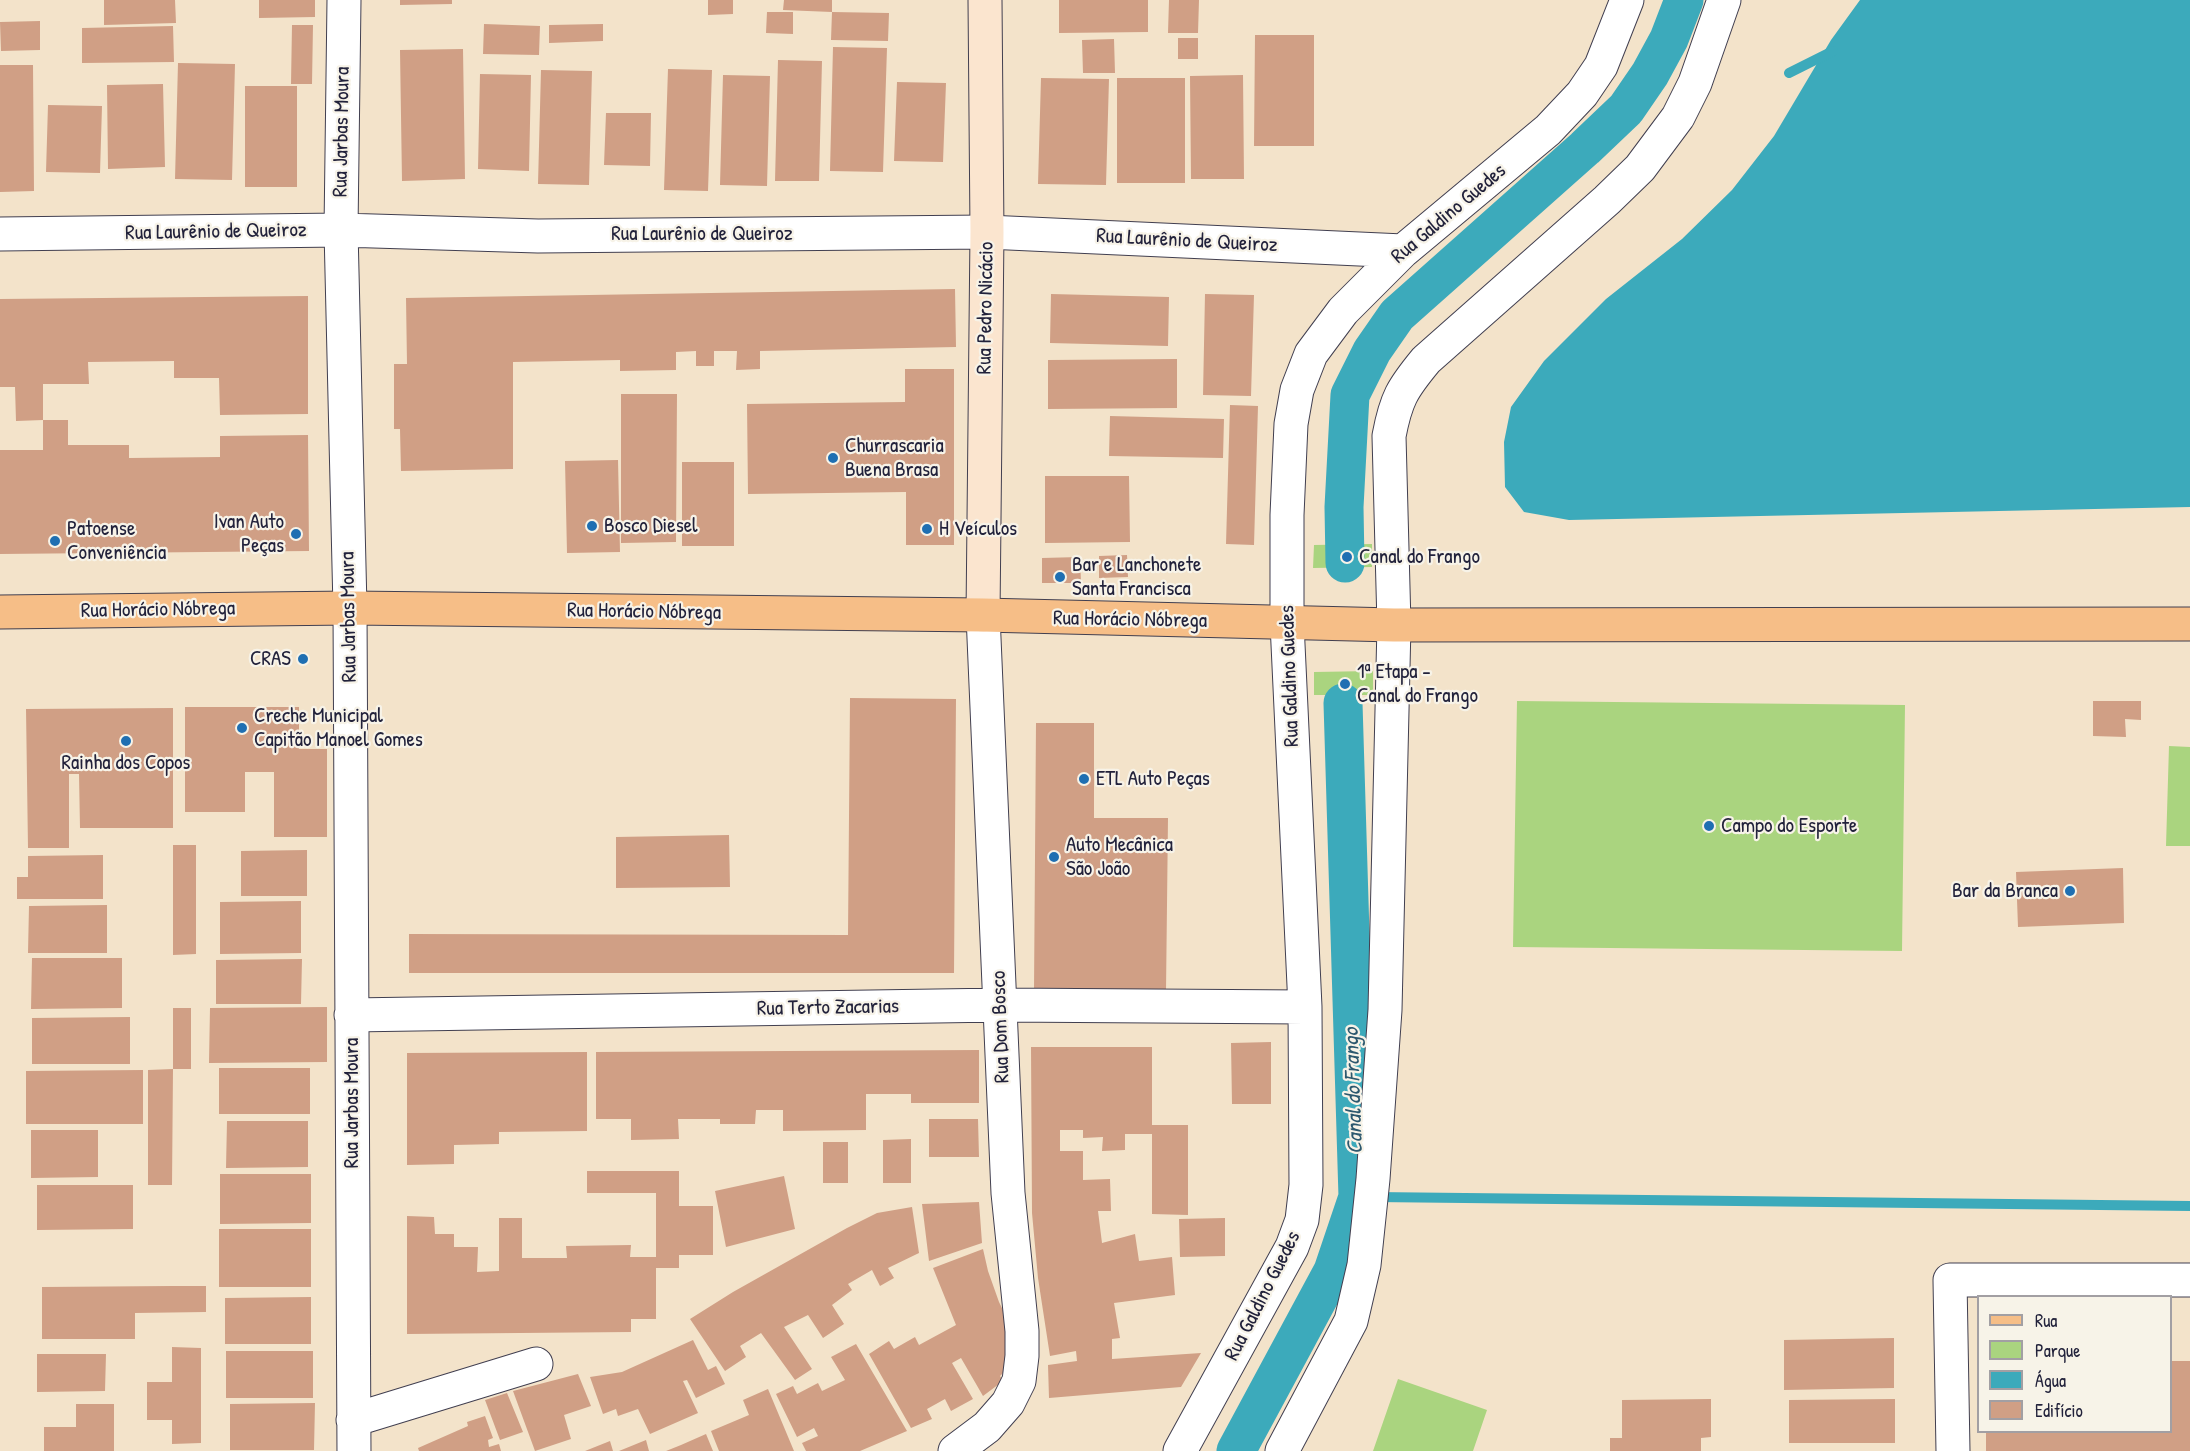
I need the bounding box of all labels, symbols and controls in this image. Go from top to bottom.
street label: Rua Jarbas Moura [328,67,356,197]
street label: Rua Galdino Guedes [1386,159,1512,269]
street label: Rua Laurênio de Queiroz [125,218,307,246]
street label: Rua Laurênio de Queiroz [611,221,793,247]
street label: Rua Laurênio de Queiroz [1096,224,1278,258]
street label: Rua Pedro Nicácio [972,241,1000,375]
place label: Churrascaria Buena Brasa [845,433,944,483]
marker: Churrascaria Buena Brasa [826,451,840,465]
place label: Ivan Auto Peças [214,509,284,559]
place label: Bosco Diesel [604,513,698,539]
place label: Patoense Conveniência [67,516,166,566]
place label: H Veículos [939,516,1017,542]
marker: Bosco Diesel [585,519,599,533]
marker: H Veículos [920,522,934,536]
marker: Ivan Auto Peças [289,527,303,541]
marker: Patoense Conveniência [48,534,62,548]
place label: Canal do Frango [1359,544,1480,570]
marker: Canal do Frango [1340,550,1354,564]
street label: Rua Jarbas Moura [335,552,363,682]
place label: Bar e Lanchonete Santa Francisca [1072,552,1201,602]
marker: Bar e Lanchonete Santa Francisca [1053,570,1067,584]
street label: Rua Horácio Nóbrega [81,596,235,624]
street label: Rua Horácio Nóbrega [567,598,721,626]
street label: Rua Galdino Guedes [1275,605,1305,747]
street label: Rua Horácio Nóbrega [1053,606,1207,634]
place label: CRAS [250,646,291,672]
marker: CRAS [296,652,310,666]
place label: 1ª Etapa - Canal do Frango [1357,659,1478,709]
marker: 1ª Etapa - Canal do Frango [1338,677,1352,691]
place label: Creche Municipal Capitão Manoel Gomes [254,703,423,753]
marker: Creche Municipal Capitão Manoel Gomes [235,721,249,735]
marker: Rainha dos Copos [119,734,133,748]
place label: Rainha dos Copos [62,750,190,776]
place label: ETL Auto Peças [1096,766,1210,792]
marker: ETL Auto Peças [1077,772,1091,786]
place label: Campo do Esporte [1721,813,1857,839]
marker: Campo do Esporte [1702,819,1716,833]
place label: Auto Mecânica São João [1066,832,1173,882]
marker: Auto Mecânica São João [1047,850,1061,864]
place label: Bar da Branca [1952,878,2058,904]
marker: Bar da Branca [2063,884,2077,898]
street label: Rua Dom Bosco [986,970,1016,1084]
street label: Rua Terto Zacarias [757,994,899,1022]
water label: Canal do Frango [1339,1027,1369,1155]
street label: Rua Jarbas Moura [339,1038,365,1168]
street label: Rua Galdino Guedes [1220,1227,1306,1365]
legend [1977,1295,2172,1433]
text: Rua [2035,1308,2057,1333]
text: Parque [2035,1338,2080,1363]
text: Água [2035,1368,2066,1393]
text: Edifício [2035,1398,2083,1423]

